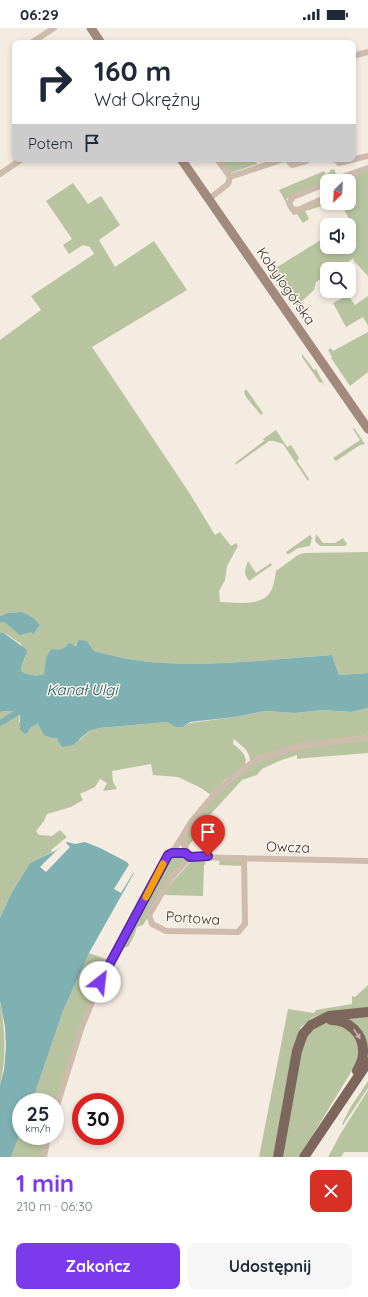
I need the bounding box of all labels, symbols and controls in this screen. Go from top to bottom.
text: 06:29 [20,5,59,24]
text: 160 m [94,53,171,88]
icon: right [28,56,80,108]
text: Wał Okrężny [94,88,201,111]
icon: arrive [81,132,103,154]
text: Potem [28,134,73,153]
north arrow [320,174,356,210]
map controls [320,174,356,298]
button: sound [320,218,356,254]
street label: Kobylogórska [253,244,319,328]
button: search [320,262,356,298]
water label: Kanał Ulgi [46,680,119,699]
pin [191,815,225,856]
icon: arrive [197,821,219,843]
street label: Owcza [266,837,310,857]
street label: Portowa [165,907,221,929]
position arrow [79,961,121,1003]
one-way arrow [353,1029,361,1039]
speed limit sign: 30 [72,1093,124,1145]
text: 25 [27,1101,49,1126]
text: km/h [25,1122,51,1135]
text: 1 min [16,1168,74,1198]
button: close [310,1170,352,1212]
text: 210 m · 06:30 [16,1198,93,1214]
button: Zakończ [16,1243,180,1289]
button: Udostępnij [188,1243,352,1289]

